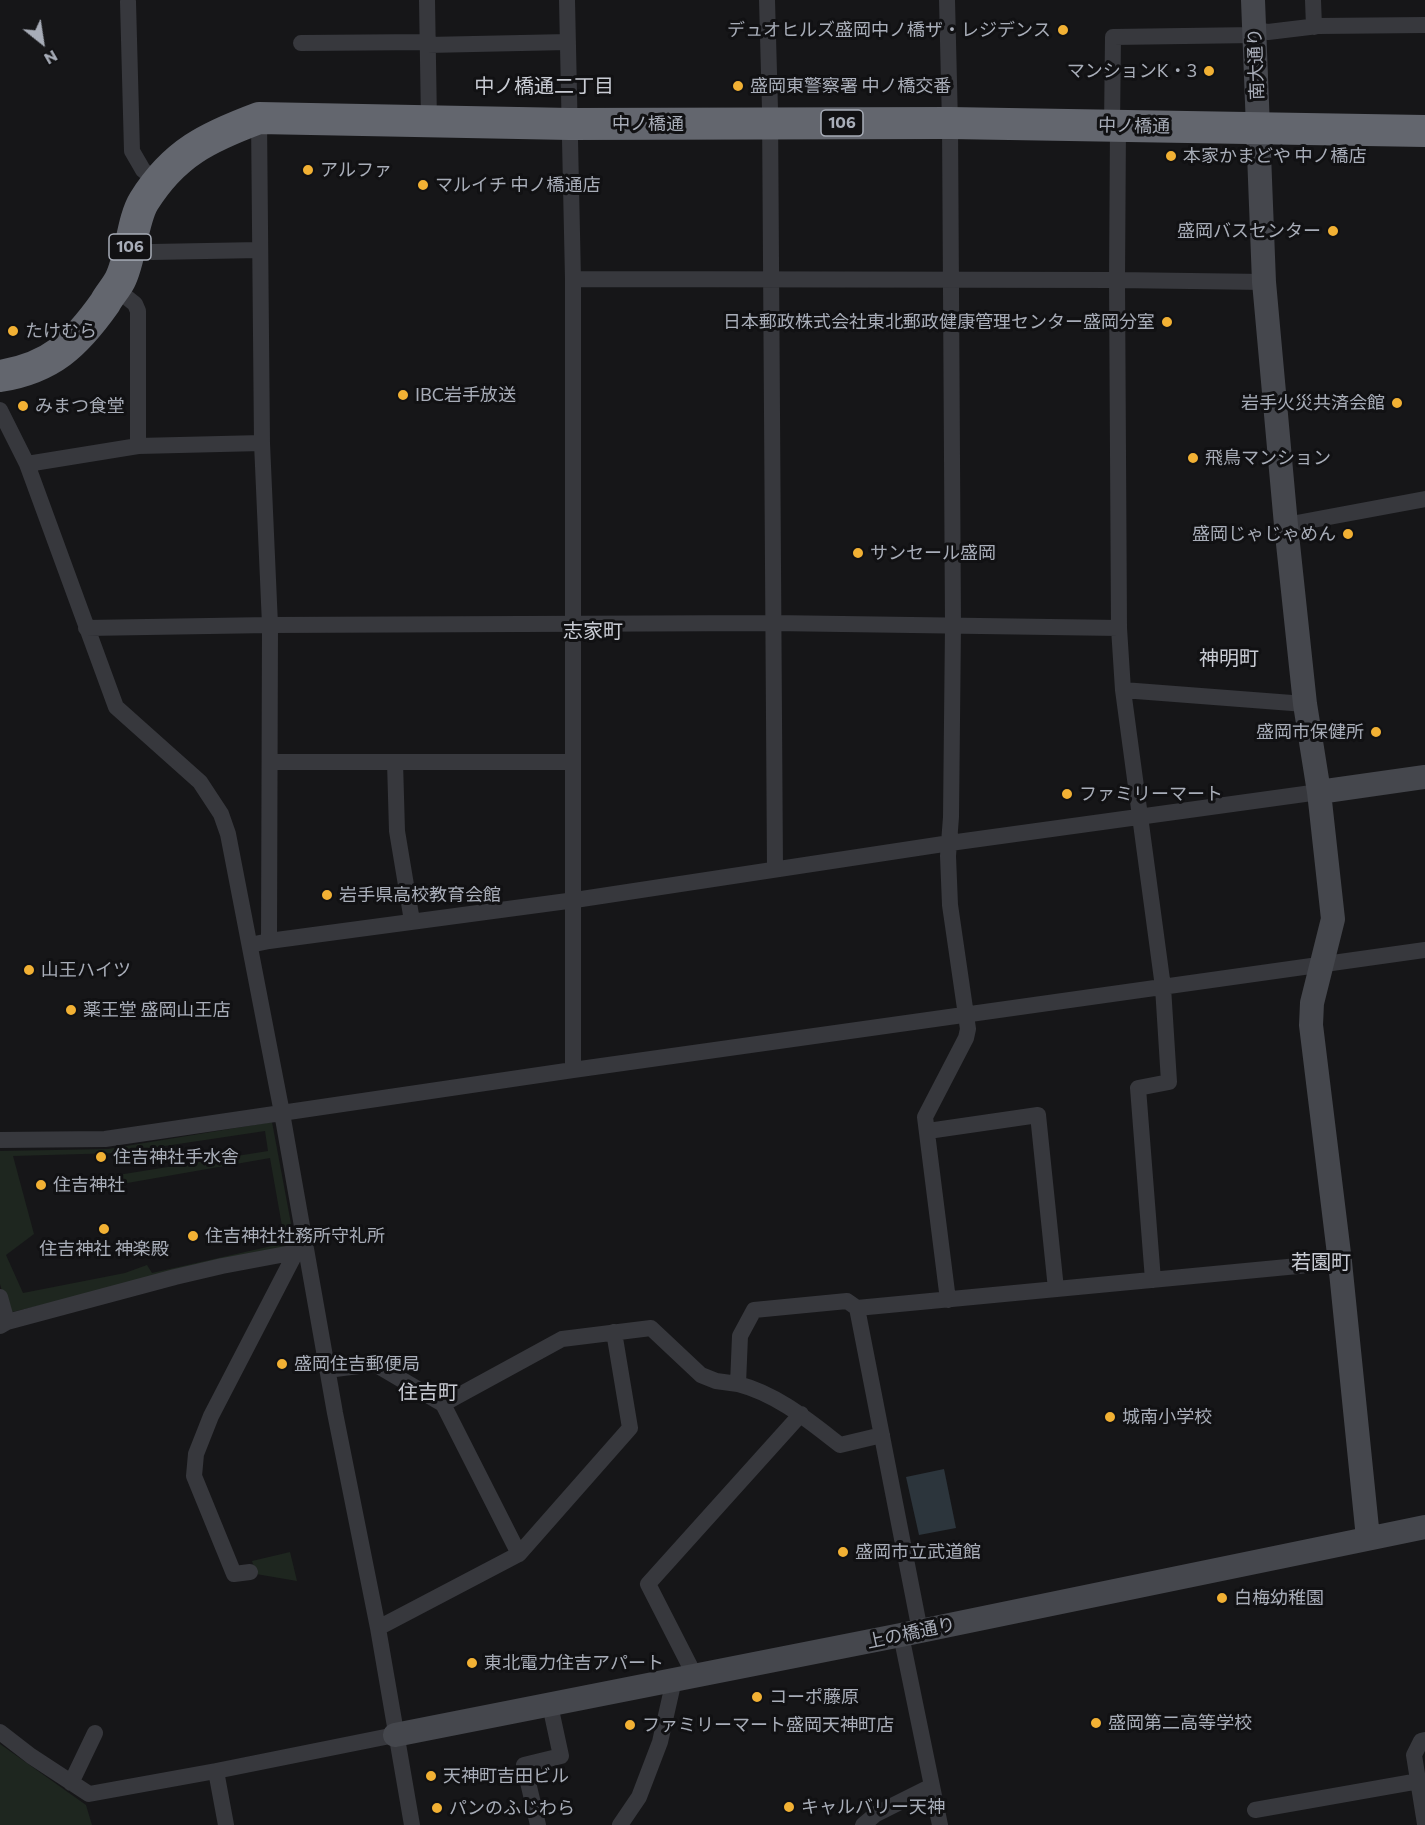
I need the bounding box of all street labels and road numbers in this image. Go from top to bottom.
street label: 南大通り [1244,28,1268,100]
road number: 106 [821,110,863,136]
street label: 中ノ橋通 [612,113,684,135]
street label: 中ノ橋通 [1098,115,1170,137]
road number: 106 [109,234,151,260]
street label: 上の橋通り [865,1613,957,1653]

